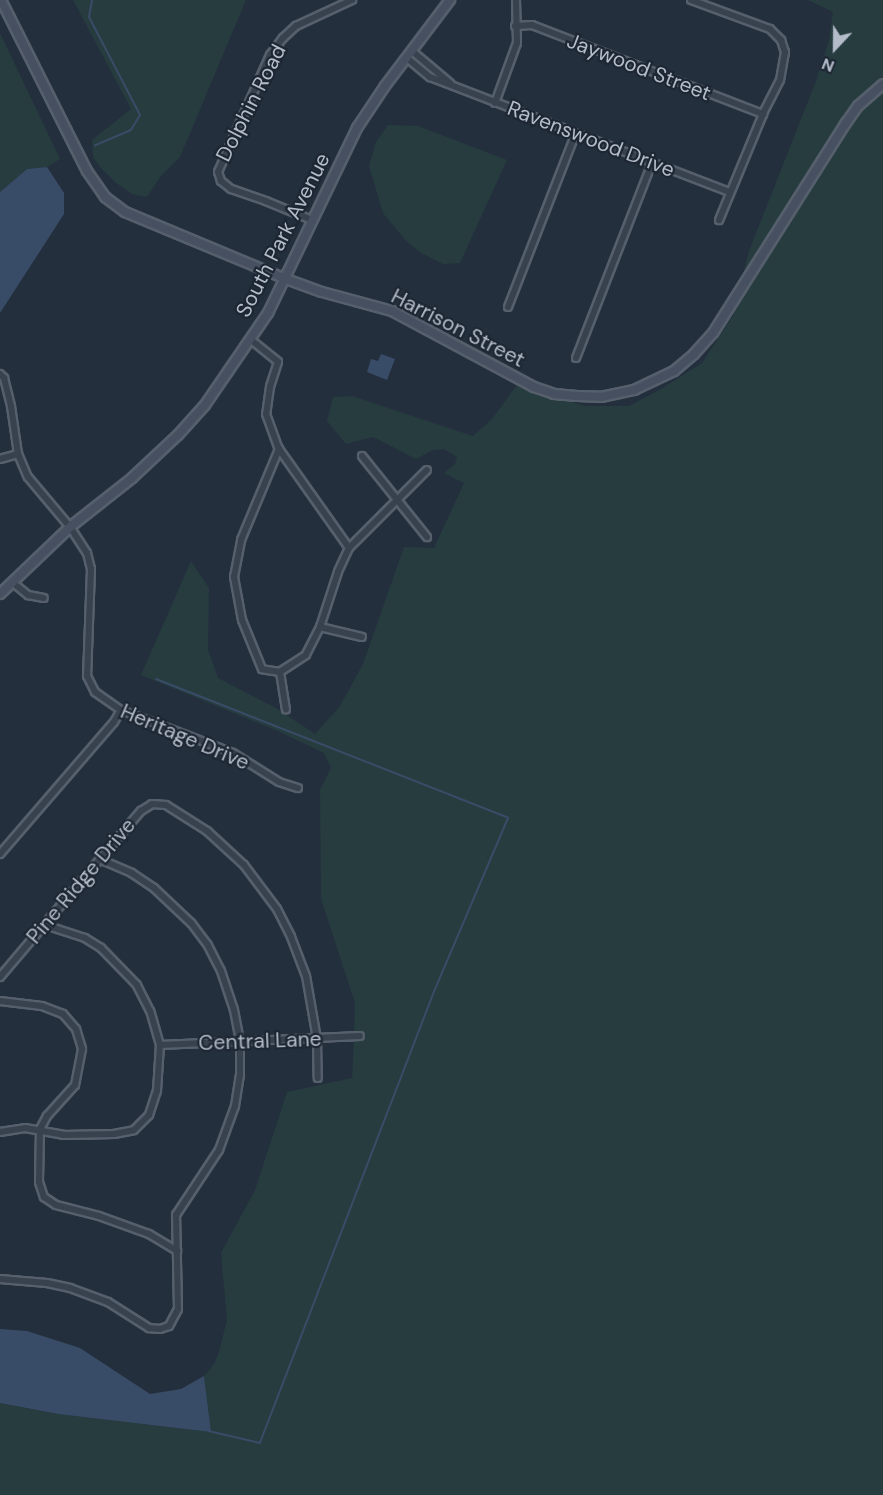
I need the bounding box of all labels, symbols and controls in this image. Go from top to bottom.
north arrow [805,18,865,78]
street label: Jaywood Street [563,28,715,106]
street label: Dolphin Road [211,40,291,166]
text: N [819,53,837,77]
street label: Ravenswood Drive [504,96,678,182]
street label: South Park Avenue [231,149,335,321]
street label: Harrison Street [387,284,529,372]
street label: Heritage Drive [117,699,253,775]
street label: Pine Ridge Drive [21,813,141,949]
street label: Central Lane [198,1026,322,1056]

